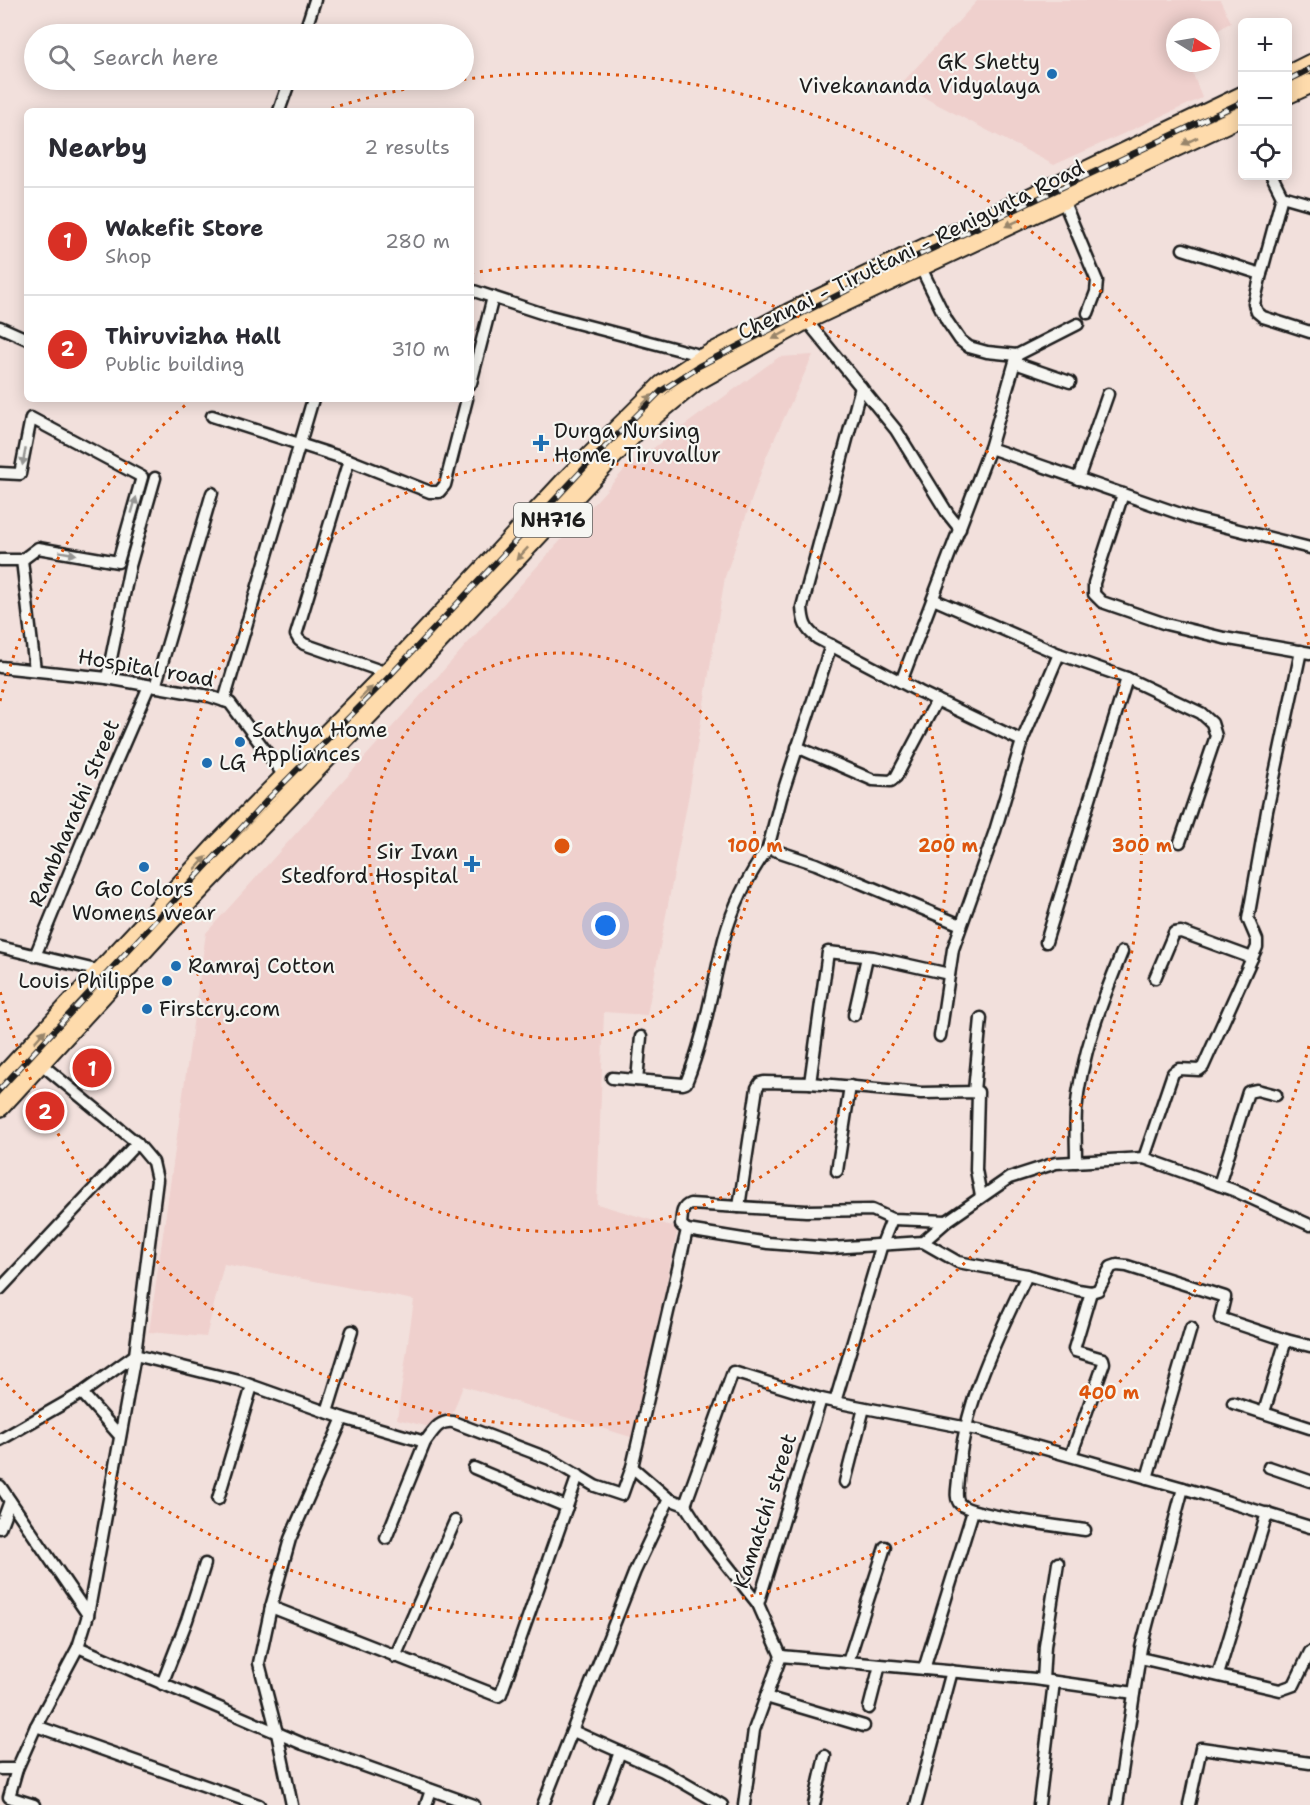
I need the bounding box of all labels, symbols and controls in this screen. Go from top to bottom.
north arrow [1166,18,1220,72]
map controls [1238,18,1292,180]
button: + [1238,18,1292,72]
search box [24,24,474,90]
icon: search [45,41,78,74]
text: Search here [93,43,219,72]
place label: GK Shetty Vivekananda Vidyalaya [799,48,1040,100]
marker: GK Shetty Vivekananda Vidyalaya [1045,67,1059,81]
button: − [1238,72,1292,126]
button: locate [1238,126,1292,180]
text: Nearby [48,130,147,165]
text: 2 results [364,134,450,160]
one-way arrow [1181,136,1198,145]
street label: Chennai - Tiruttani - Renigunta Road [733,154,1089,346]
text: Wakefit Store [105,214,263,243]
one-way arrow [1004,219,1022,229]
text: 1 [63,228,72,254]
text: 280 m [385,228,450,254]
text: Shop [105,243,152,269]
text: Thiruvizha Hall [105,322,281,351]
one-way arrow [772,330,789,340]
text: 2 [61,336,75,362]
text: 310 m [391,336,450,362]
text: Public building [105,351,244,377]
one-way arrow [639,394,653,408]
place label: Durga Nursing Home, Tiruvallur [554,417,721,469]
marker: Durga Nursing Home, Tiruvallur [532,434,550,452]
one-way arrow [19,448,28,467]
one-way arrow [129,496,139,514]
road number: NH716 [514,503,592,537]
one-way arrow [515,546,529,560]
one-way arrow [59,549,78,558]
street label: Hospital road [76,642,216,694]
one-way arrow [359,687,373,701]
street label: Rambharathi Street [22,715,126,911]
place label: Sathya Home Appliances [252,716,388,768]
marker: Sathya Home Appliances [233,735,247,749]
place label: LG [219,749,246,777]
marker: LG [200,756,214,770]
text: 100 m [727,834,783,858]
text: 200 m [918,834,979,858]
text: 300 m [1112,834,1173,858]
centre of rings [552,836,572,856]
place label: Sir Ivan Stedford Hospital [281,838,459,890]
marker: Sir Ivan Stedford Hospital [463,855,481,873]
one-way arrow [193,856,207,870]
marker: Go Colors Womens wear [137,860,151,874]
place label: Go Colors Womens wear [72,875,216,927]
your location [591,911,620,940]
place label: Ramraj Cotton [188,952,335,980]
marker: Ramraj Cotton [169,959,183,973]
place label: Louis Philippe [18,967,155,995]
marker: Louis Philippe [160,974,174,988]
place label: Firstcry.com [159,995,280,1023]
marker: Firstcry.com [140,1002,154,1016]
one-way arrow [32,1030,46,1044]
pin: 1 [72,1046,112,1090]
pin: 2 [26,1088,64,1134]
text: 400 m [1079,1381,1140,1405]
street label: Kamatchi street [727,1430,803,1592]

